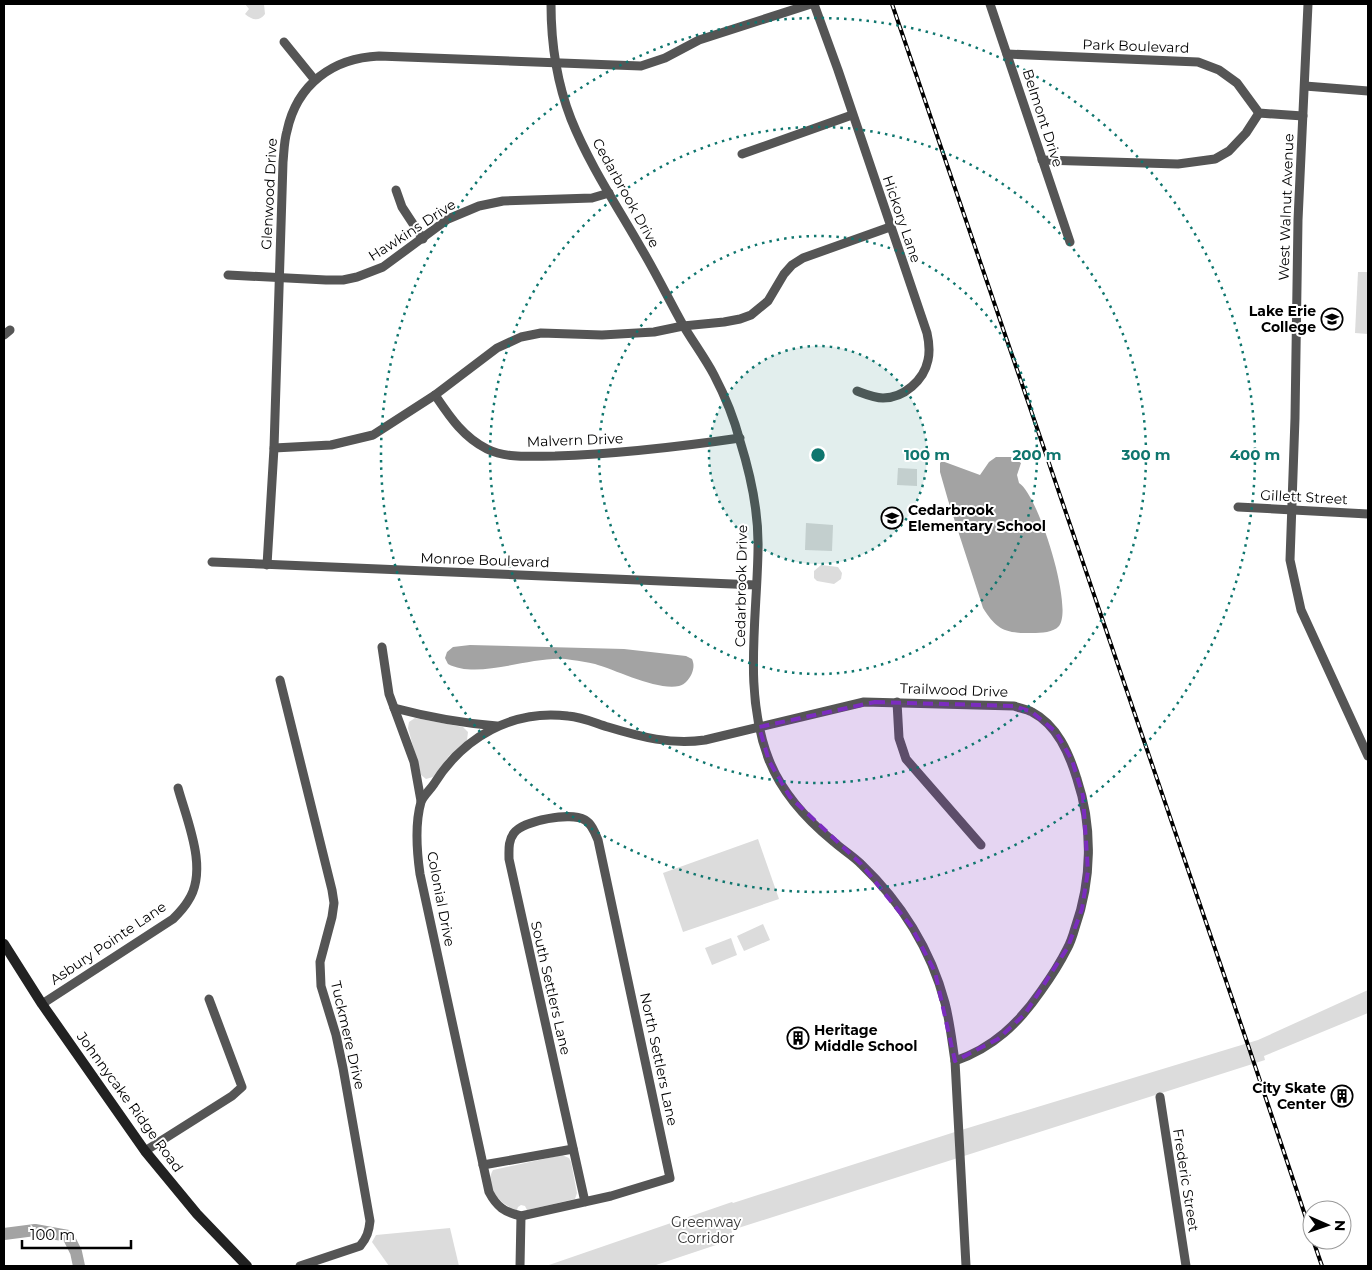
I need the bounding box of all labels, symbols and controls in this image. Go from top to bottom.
street label: Park Boulevard [1082,35,1190,57]
street label: Belmont Drive [1019,67,1067,169]
street label: West Walnut Avenue [1274,133,1298,281]
street label: Cedarbrook Drive [588,135,664,251]
street label: Glenwood Drive [257,138,281,250]
street label: Hickory Lane [879,173,925,265]
street label: Hawkins Drive [365,195,459,265]
place label: Lake Erie College [1249,302,1316,336]
school or university icon: Lake Erie College [1320,307,1344,331]
street label: Malvern Drive [526,429,624,451]
text: 100 m [904,445,950,464]
text: 200 m [1012,445,1062,464]
text: 300 m [1120,445,1171,464]
text: 400 m [1230,445,1280,464]
centre of rings [809,446,827,464]
street label: Gillett Street [1260,486,1349,508]
place label: Cedarbrook Elementary School [908,501,1046,535]
school or university icon: Cedarbrook Elementary School [880,506,904,530]
street label: Cedarbrook Drive [731,525,751,647]
street label: Monroe Boulevard [420,549,550,571]
street label: Trailwood Drive [900,679,1008,701]
street label: Colonial Drive [423,850,459,948]
street label: Asbury Pointe Lane [46,897,170,989]
street label: South Settlers Lane [527,919,575,1057]
street label: Tuckmere Drive [327,979,369,1091]
street label: North Settlers Lane [636,991,682,1127]
place label: Heritage Middle School [814,1021,917,1055]
building icon: Heritage Middle School [786,1026,810,1050]
street label: Johnnycake Ridge Road [72,1027,187,1176]
place label: City Skate Center [1252,1079,1326,1113]
building icon: City Skate Center [1330,1084,1354,1108]
street label: Frederic Street [1169,1127,1203,1233]
north arrow [1302,1200,1352,1250]
park label: Greenway Corridor [671,1213,741,1247]
scale bar [22,1218,131,1250]
text: N [1331,1219,1349,1231]
text: 100 m [30,1225,75,1244]

